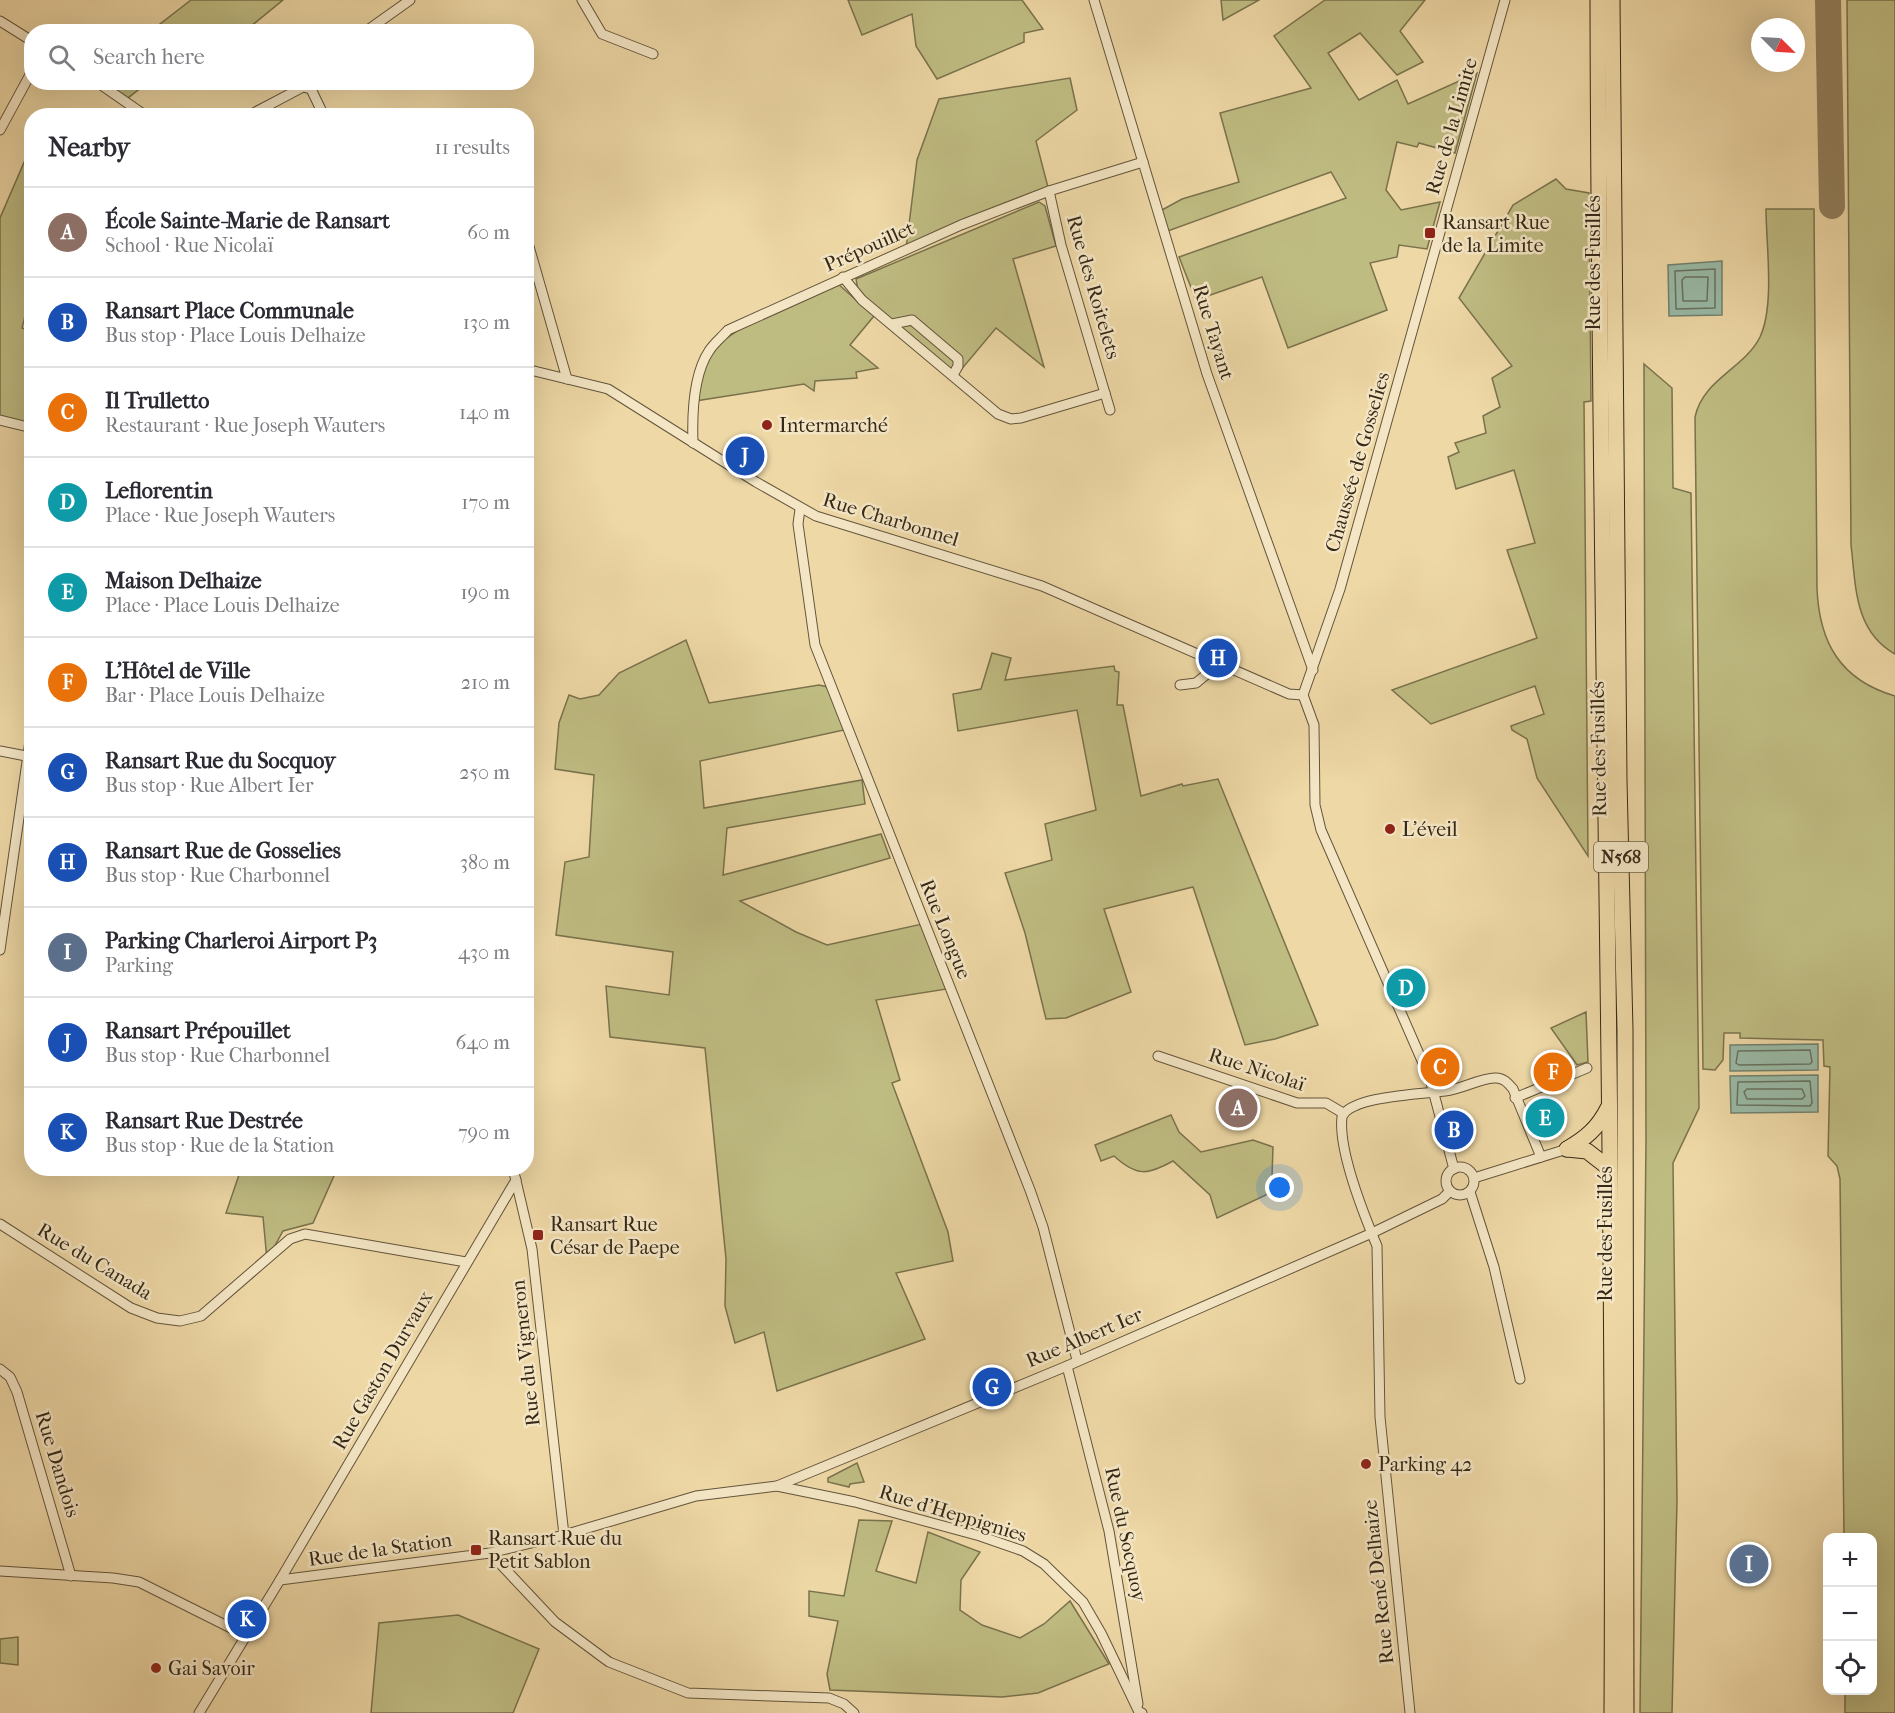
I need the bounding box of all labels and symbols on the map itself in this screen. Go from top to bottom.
north arrow [1751,18,1805,72]
street label: Rue de la Limite [1421,55,1482,197]
street label: Rue des Fusillés [1582,195,1605,331]
place label: Ransart Rue de la Limite [1442,211,1550,257]
street label: Rue des Roitelets [1062,212,1125,362]
street label: Prépouillet [821,216,918,277]
marker: Ransart Rue de la Limite [1423,226,1437,240]
street label: Rue Tayant [1188,282,1239,383]
street label: Chaussée de Gosselies [1321,369,1394,555]
place label: Intermarché [779,414,888,437]
marker: Intermarché [760,418,774,432]
pin: J [726,434,764,478]
street label: Rue Charbonnel [820,488,962,551]
pin: H [1198,636,1238,680]
street label: Rue des Fusillés [1586,681,1611,817]
place label: L'éveil [1402,818,1458,841]
marker: L'éveil [1383,822,1397,836]
road number: N568 [1594,842,1648,872]
street label: Rue Longue [915,876,976,983]
pin: D [1386,966,1426,1010]
street label: Rue Nicolaï [1206,1043,1309,1096]
pin: C [1420,1044,1460,1090]
pin: F [1534,1050,1572,1094]
pin: A [1218,1086,1258,1130]
pin: E [1526,1096,1564,1140]
pin: B [1434,1108,1474,1152]
street label: Rue des Fusillés [1594,1166,1617,1302]
your location [1265,1173,1294,1202]
place label: Ransart Rue César de Paepe [550,1213,680,1259]
street label: Rue du Canada [33,1218,157,1305]
marker: Ransart Rue César de Paepe [531,1228,545,1242]
street label: Rue du Vigneron [506,1278,545,1427]
street label: Rue Gaston Durvaux [328,1286,437,1454]
street label: Rue Albert Ier [1022,1302,1146,1372]
pin: G [972,1364,1012,1410]
street label: Rue Dandois [30,1408,85,1520]
place label: Parking 42 [1378,1453,1472,1476]
marker: Parking 42 [1359,1457,1373,1471]
street label: Rue du Socquoy [1100,1465,1151,1605]
street label: Rue d'Heppignies [876,1480,1029,1547]
street label: Rue René Delhaize [1358,1499,1399,1665]
place label: Ransart Rue du Petit Sablon [488,1527,623,1573]
street label: Rue de la Station [307,1528,454,1571]
pin: I [1730,1542,1768,1586]
marker: Ransart Rue du Petit Sablon [469,1543,483,1557]
pin: K [228,1596,266,1642]
place label: Gai Savoir [168,1657,255,1680]
marker: Gai Savoir [149,1661,163,1675]

